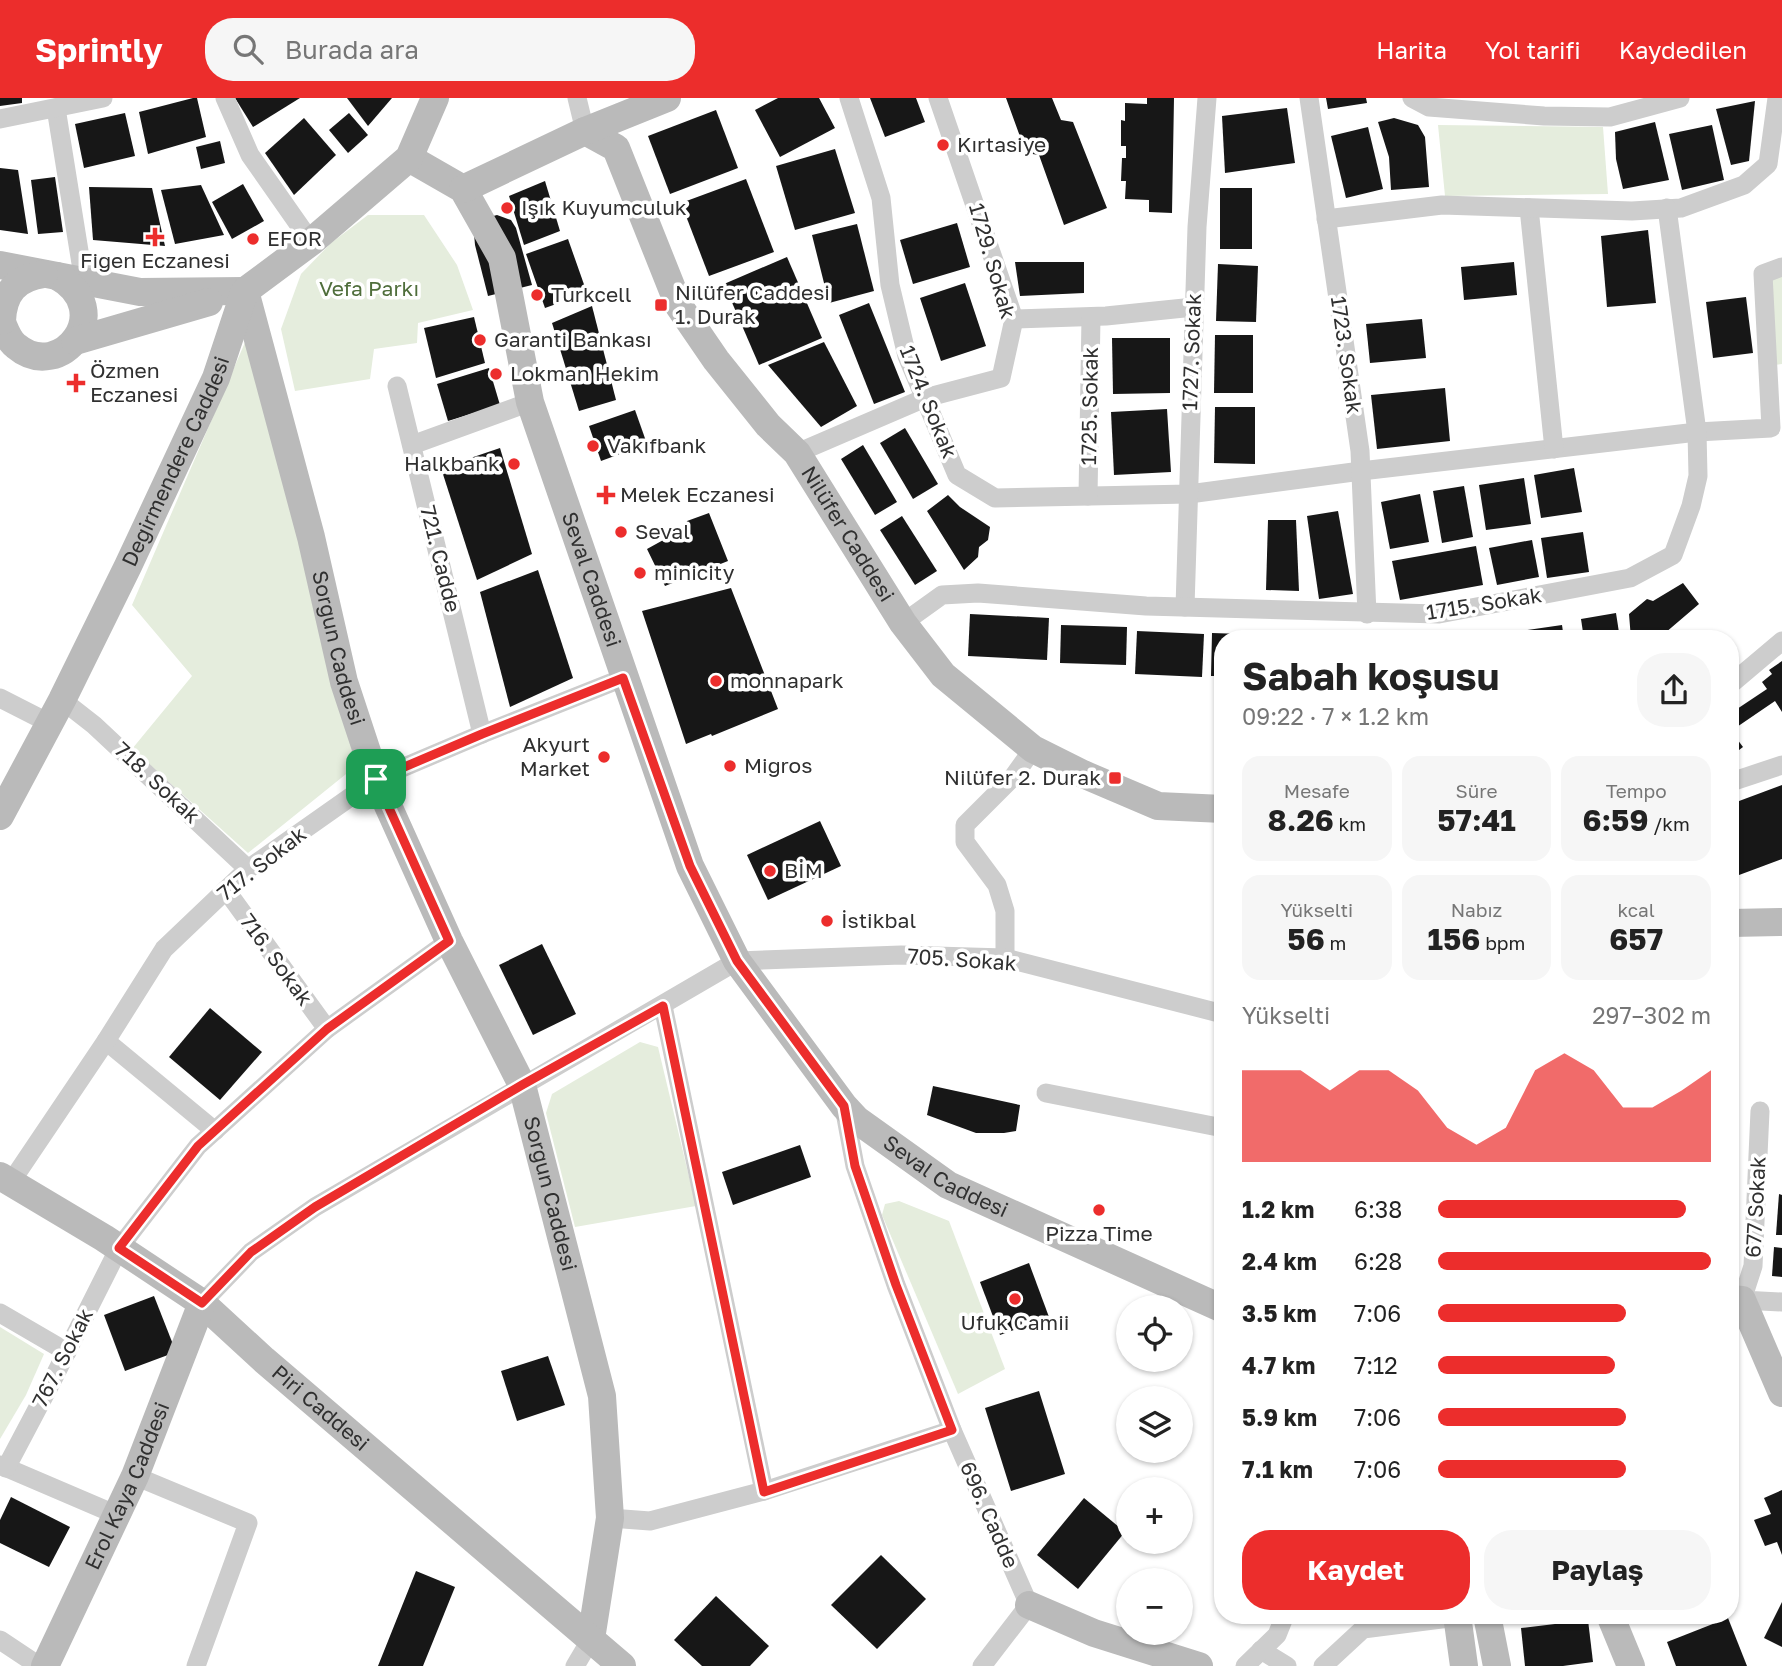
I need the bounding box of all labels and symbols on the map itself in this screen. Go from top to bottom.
place label: Kırtasiye [957,131,1046,157]
marker: Kırtasiye [935,137,951,153]
place label: Işık Kuyumculuk [521,194,687,220]
marker: Işık Kuyumculuk [499,200,515,216]
street label: 1729. Sokak [964,200,1022,322]
place label: EFOR [267,225,322,251]
marker: Figen Eczanesi [147,229,163,245]
marker: EFOR [245,231,261,247]
place label: Figen Eczanesi [80,247,230,273]
park label: Vefa Parkı [319,275,419,301]
place label: Nilüfer Caddesi 1. Durak [675,279,830,329]
place label: Turkcell [551,281,632,307]
marker: Turkcell [529,287,545,303]
street label: 1727. Sokak [1176,293,1206,411]
street label: 1723. Sokak [1326,294,1368,416]
marker: Nilüfer Caddesi 1. Durak [653,297,669,313]
place label: Garanti Bankası [494,326,652,352]
marker: Garanti Bankası [472,332,488,348]
street label: 1724. Sokak [895,341,963,462]
street label: 1725. Sokak [1075,346,1103,466]
street label: Değirmendere Caddesi [116,353,234,570]
place label: Özmen Eczanesi [90,357,178,407]
place label: Lokman Hekim [510,360,659,386]
marker: Lokman Hekim [488,366,504,382]
marker: Özmen Eczanesi [68,375,84,391]
place label: Vakıfbank [607,432,707,458]
marker: Vakıfbank [585,438,601,454]
place label: Halkbank [404,450,500,476]
marker: Halkbank [506,456,522,472]
street label: Nilüfer Caddesi [796,461,900,606]
place label: Melek Eczanesi [620,481,775,507]
marker: Melek Eczanesi [598,487,614,503]
street label: 721. Cadde [415,503,467,615]
street label: Seval Caddesi [557,508,627,650]
place label: Seval [635,518,690,544]
marker: Seval [613,524,629,540]
place label: minicity [654,559,735,585]
marker: minicity [632,565,648,581]
street label: Sorgun Caddesi [307,568,371,729]
street label: 1715. Sokak [1424,581,1544,625]
place label: monnapark [730,667,844,693]
marker: monnapark [708,673,724,689]
place label: Akyurt Market [520,731,590,781]
street label: 718. Sokak [110,736,206,828]
pin [346,749,406,809]
marker: Akyurt Market [596,749,612,765]
place label: Migros [744,752,812,778]
marker: Migros [722,758,738,774]
place label: Nilüfer 2. Durak [944,764,1101,790]
marker: Nilüfer 2. Durak [1107,770,1123,786]
street label: 717. Sokak [212,820,311,906]
place label: BİM [784,857,823,883]
marker: BİM [762,863,778,879]
place label: İstikbal [841,907,916,933]
street label: 716. Sokak [235,908,319,1010]
marker: İstikbal [819,913,835,929]
street label: 705. Sokak [907,942,1018,976]
street label: Sorgun Caddesi [519,1113,583,1274]
street label: Seval Caddesi [879,1129,1012,1222]
street label: 677 Sokak [1739,1155,1771,1258]
marker: Pizza Time [1091,1202,1107,1218]
place label: Pizza Time [1045,1220,1153,1246]
marker: Ufuk Camii [1007,1291,1023,1307]
street label: 767. Sokak [26,1303,98,1412]
place label: Ufuk Camii [961,1309,1069,1335]
street label: Piri Caddesi [267,1359,375,1456]
street label: Erol Kaya Caddesi [79,1398,174,1574]
street label: 696. Cadde [955,1457,1025,1572]

